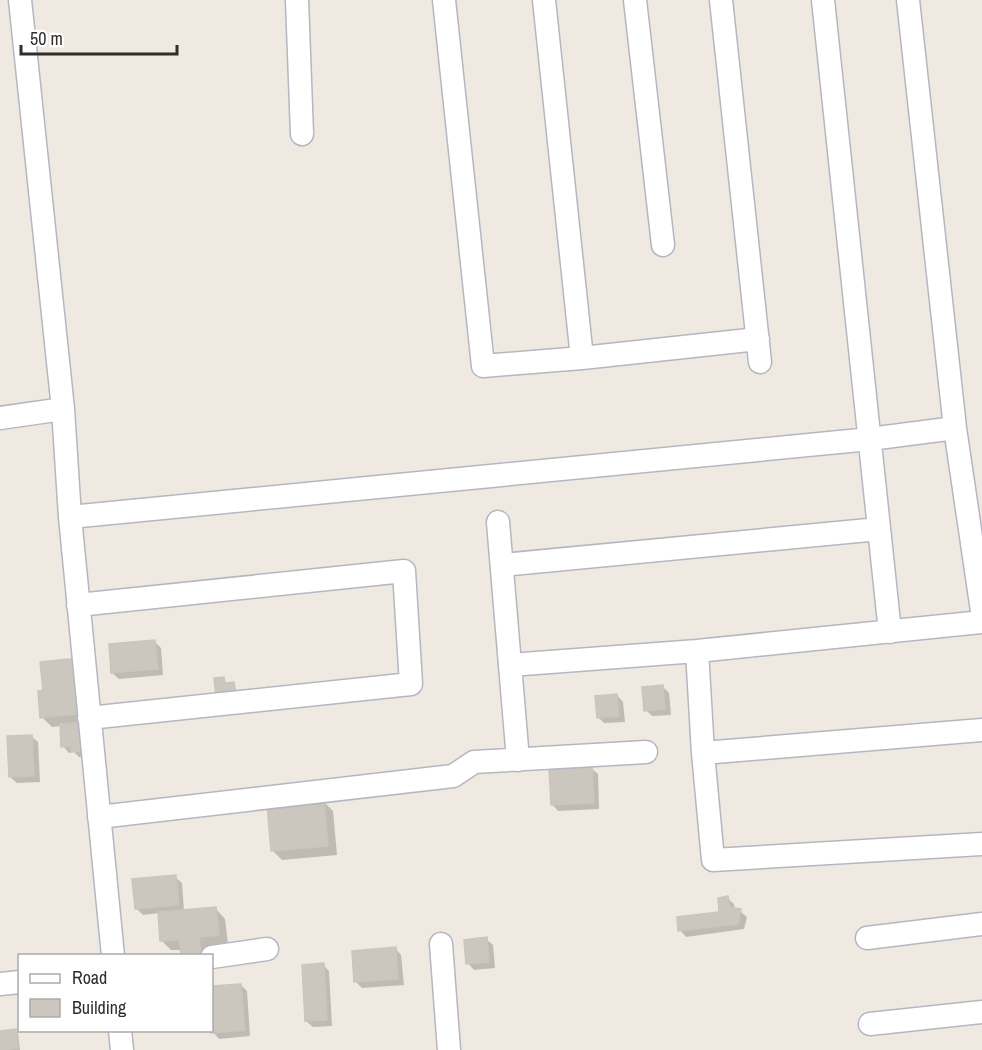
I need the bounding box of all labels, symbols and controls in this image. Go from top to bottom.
scale bar [21,18,177,56]
text: 50 m [30,26,63,51]
legend [18,954,213,1032]
text: Road [72,965,107,990]
text: Building [72,995,127,1020]

